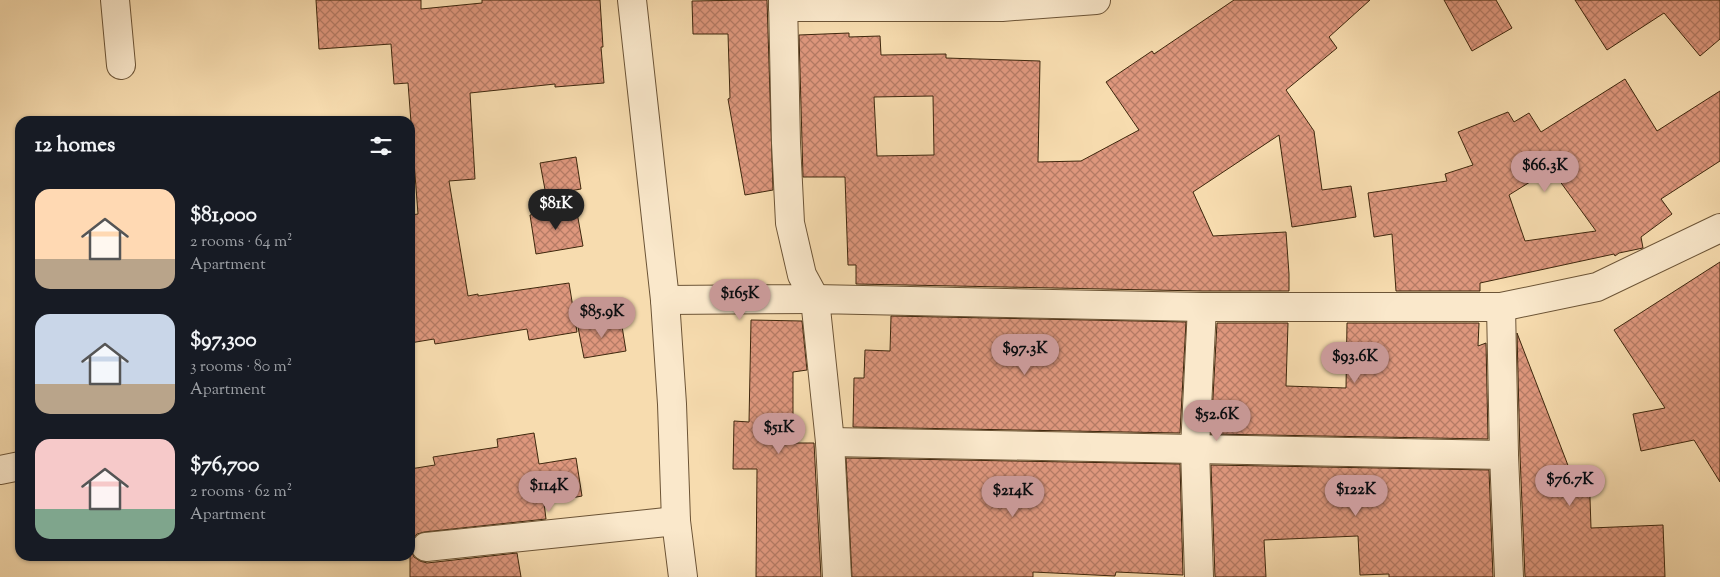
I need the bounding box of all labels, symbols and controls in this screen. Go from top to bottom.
text: 12 homes [35,131,115,161]
icon: filters [367,132,395,160]
pin: $66.3K [1504,150,1586,193]
text: $66.3K [1522,155,1568,178]
pin: $81K [526,188,586,231]
text: $81K [539,193,573,216]
text: $81,000 [190,201,257,231]
icon: home [75,209,135,269]
text: 2 rooms · 64 m² [190,231,293,254]
text: Apartment [190,254,266,277]
pin: $165K [705,278,775,321]
text: $165K [721,283,759,306]
pin: $85.9K [561,296,643,339]
text: $85.9K [579,301,625,324]
text: $97,300 [190,326,257,356]
icon: home [75,334,135,394]
pin: $97.3K [984,334,1066,376]
text: $97.3K [1002,338,1048,361]
pin: $93.6K [1314,342,1396,384]
text: $93.6K [1332,346,1378,369]
text: 3 rooms · 80 m² [190,356,292,379]
text: Apartment [190,379,266,402]
pin: $52.6K [1176,400,1258,442]
text: $52.6K [1195,404,1239,427]
pin: $51K [749,412,809,455]
text: $51K [763,417,795,440]
text: $76,700 [190,451,259,481]
icon: home [75,459,135,519]
pin: $76.7K [1529,464,1611,507]
text: $76.7K [1546,469,1594,492]
pin: $114K [514,470,584,513]
pin: $122K [1321,474,1391,517]
text: $114K [529,475,569,498]
pin: $214K [978,476,1048,518]
text: $122K [1336,479,1376,502]
text: $214K [992,480,1034,503]
text: 2 rooms · 62 m² [190,481,292,504]
text: Apartment [190,504,266,527]

